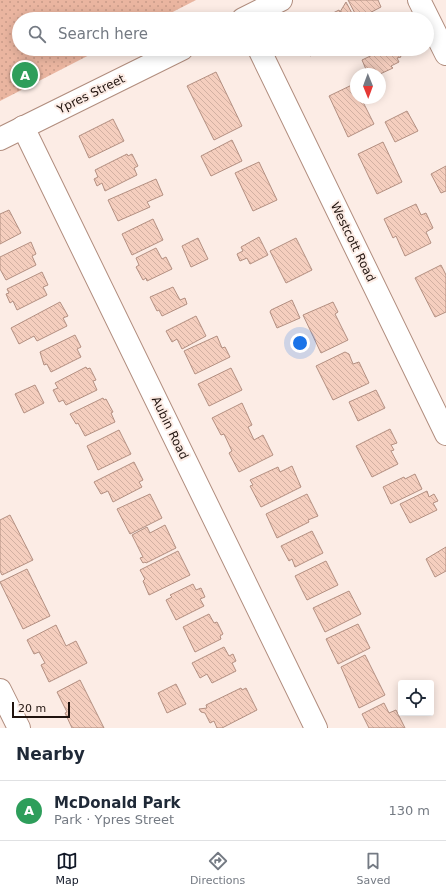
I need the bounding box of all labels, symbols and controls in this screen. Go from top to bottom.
search box [12,12,434,56]
icon: search [26,23,48,45]
text: Search here [58,25,148,43]
pin: A [12,60,38,90]
north arrow [350,68,386,104]
street label: Ypres Street [54,71,127,117]
street label: Westcott Road [328,200,378,284]
your location [290,333,310,353]
street label: Aubin Road [149,394,191,462]
map controls [398,680,434,716]
button: locate [398,680,434,716]
scale bar [12,700,70,719]
text: 20 m [18,702,46,715]
text: Nearby [16,744,85,764]
text: McDonald Park [54,794,181,812]
text: A [24,803,34,818]
text: 130 m [388,803,430,818]
text: Park · Ypres Street [54,812,174,827]
tab: Map [56,850,79,887]
tab: Directions [190,850,245,887]
tab: Saved [356,850,390,887]

